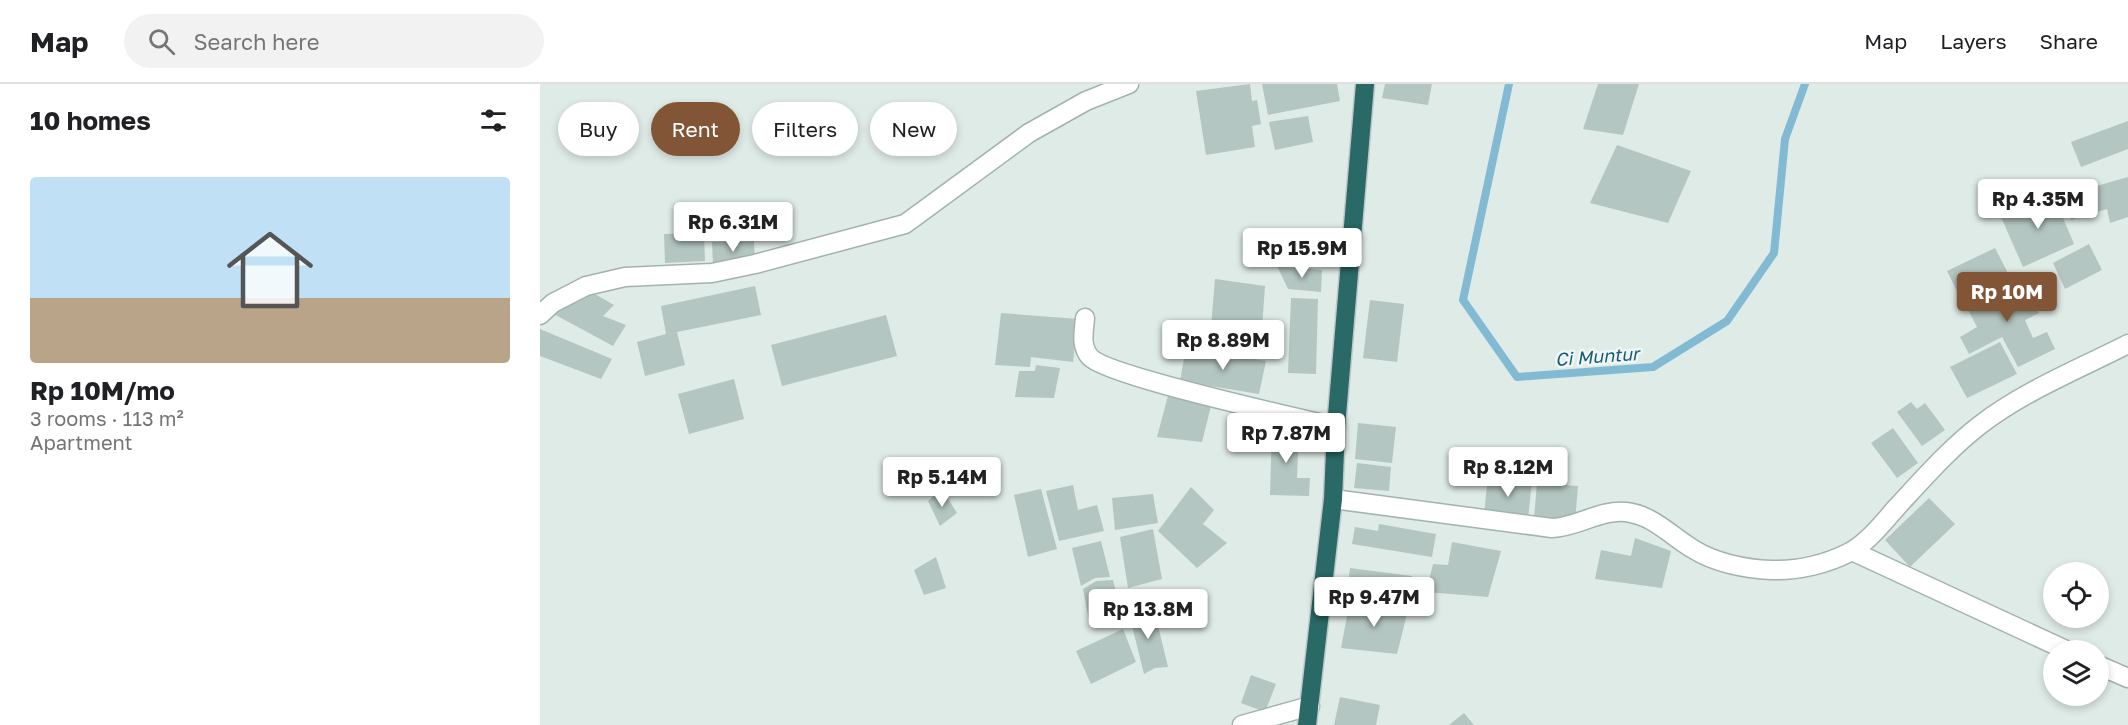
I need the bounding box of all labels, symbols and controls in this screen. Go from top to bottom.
search box [124,14,544,68]
text: Map [30,25,88,58]
icon: search [145,25,178,58]
text: Search here [193,28,319,55]
text: Map [1864,28,1907,54]
text: Layers [1940,28,2007,54]
text: Share [2040,28,2098,54]
chip: Buy [558,102,639,156]
chip: Rent [651,102,740,156]
chip: Filters [752,102,858,156]
chip: New [870,102,957,156]
icon: filters [477,104,510,137]
text: 10 homes [30,105,151,136]
pin: Rp 4.35M [1976,179,2100,230]
text: Rp 4.35M [1992,186,2084,210]
pin: Rp 6.31M [671,202,795,253]
text: Rp 6.31M [688,209,778,233]
icon: home [216,216,324,324]
pin: Rp 15.9M [1240,228,1364,279]
text: Rp 15.9M [1257,235,1347,259]
pin: Rp 10M [1958,272,2056,323]
text: Rp 10M [1971,279,2043,303]
pin: Rp 8.89M [1161,320,1285,371]
text: Rp 8.89M [1176,327,1270,351]
water label: Ci Muntur [1554,342,1643,370]
text: Rp 10M/mo [30,375,175,406]
text: 3 rooms · 113 m² [30,406,184,430]
pin: Rp 7.87M [1224,413,1348,464]
text: Rp 7.87M [1241,420,1331,444]
text: Apartment [30,430,133,454]
pin: Rp 8.12M [1446,447,1570,498]
text: Rp 8.12M [1463,454,1553,478]
pin: Rp 5.14M [880,457,1004,508]
text: Rp 5.14M [897,464,987,488]
map controls [2043,562,2109,706]
button: locate [2043,562,2109,628]
pin: Rp 9.47M [1312,577,1436,628]
text: Rp 9.47M [1328,584,1420,608]
pin: Rp 13.8M [1086,589,1210,640]
text: Rp 13.8M [1103,596,1193,620]
button: layers [2043,640,2109,706]

